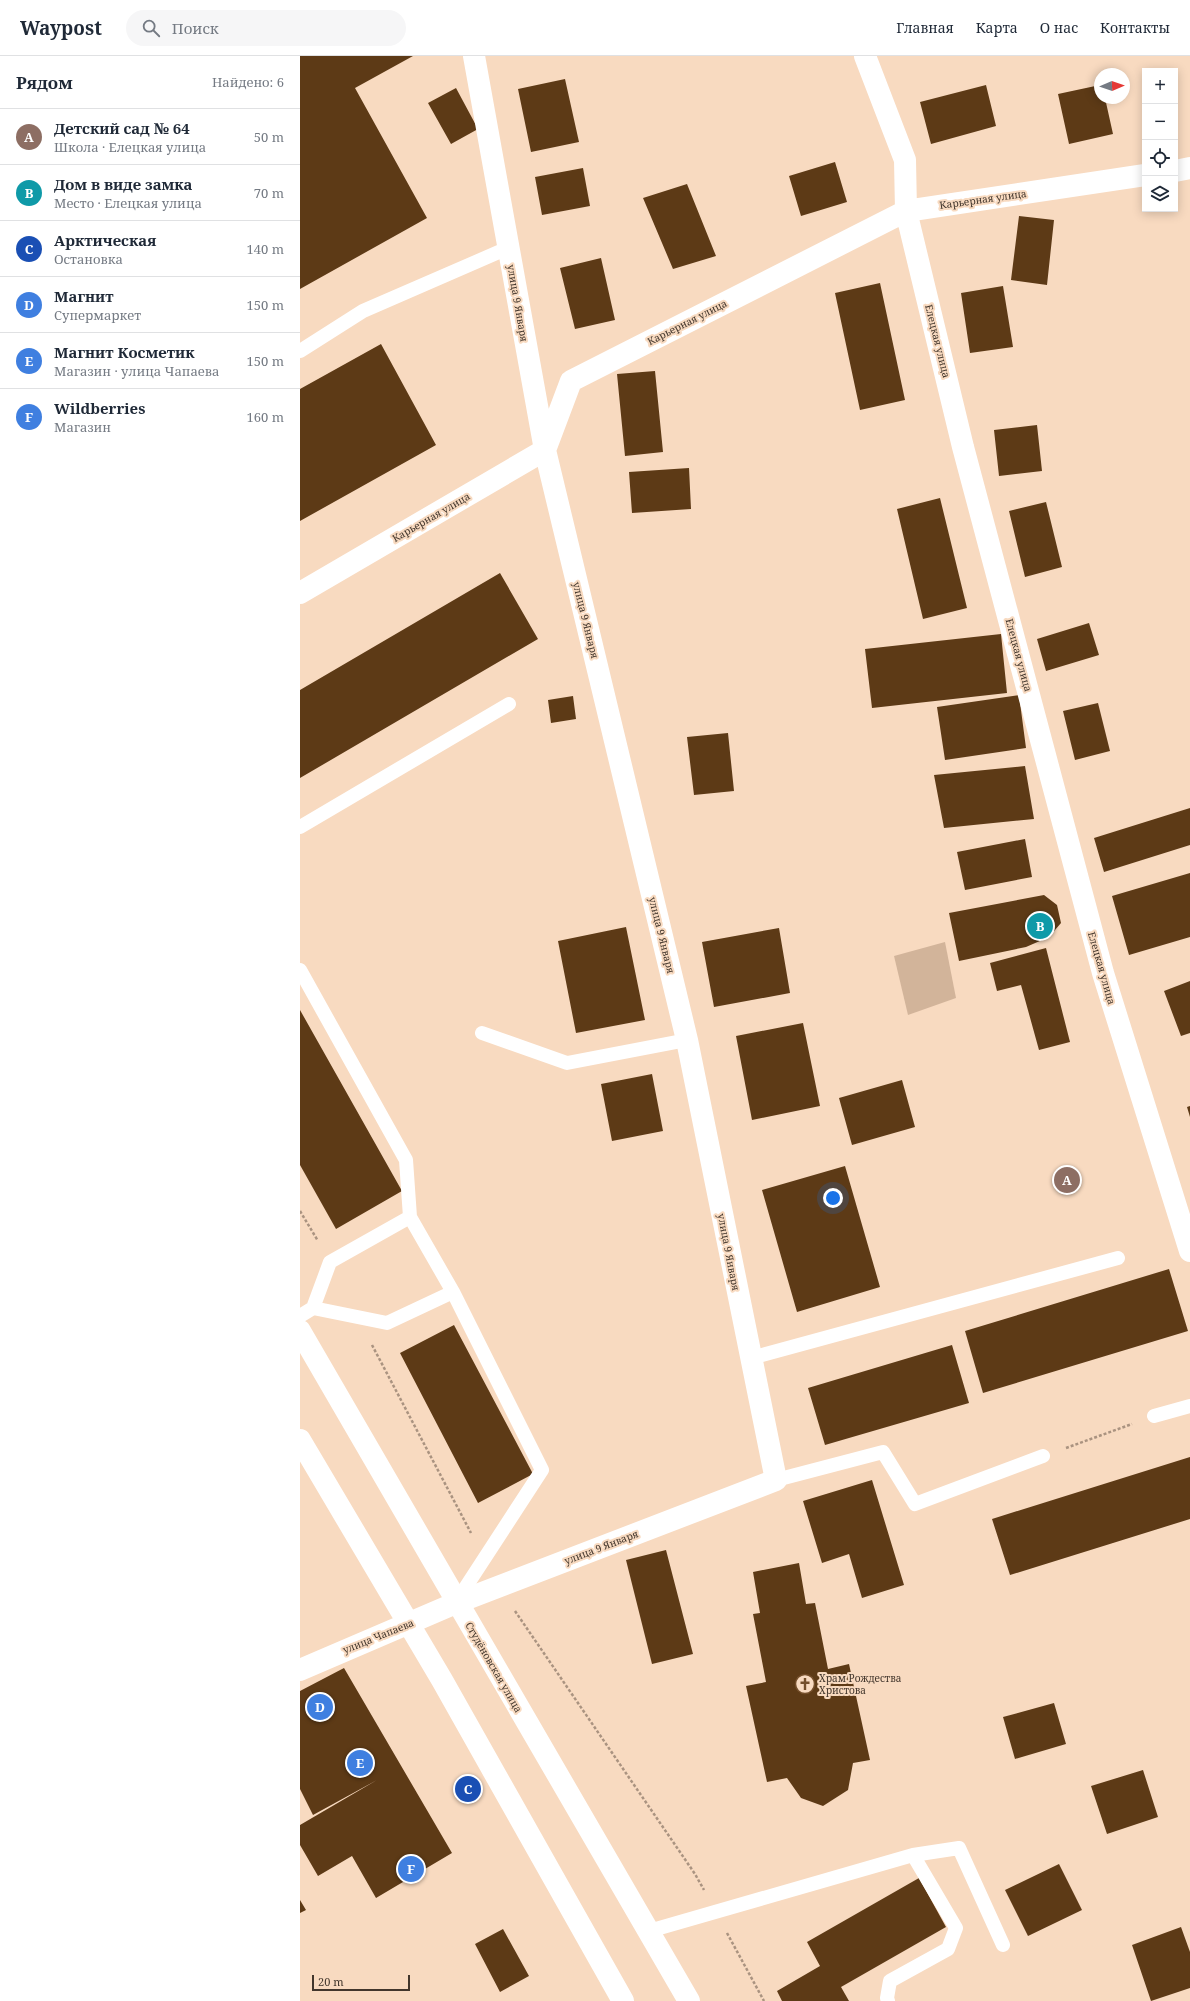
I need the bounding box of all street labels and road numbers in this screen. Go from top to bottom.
street label: Карьерная улица [939,186,1028,212]
street label: улица 9 Января [504,263,532,343]
street label: Карьерная улица [645,296,730,348]
street label: Елецкая улица [922,303,954,379]
street label: Карьерная улица [389,489,473,545]
street label: улица 9 Января [570,580,602,660]
street label: Елецкая улица [1003,617,1036,693]
street label: улица 9 Января [646,895,678,975]
street label: Елецкая улица [1085,930,1119,1006]
street label: улица 9 Января [715,1212,743,1292]
street label: улица 9 Января [562,1526,640,1568]
street label: улица Чапаева [340,1615,416,1657]
street label: Студёновская улица [462,1619,526,1715]

